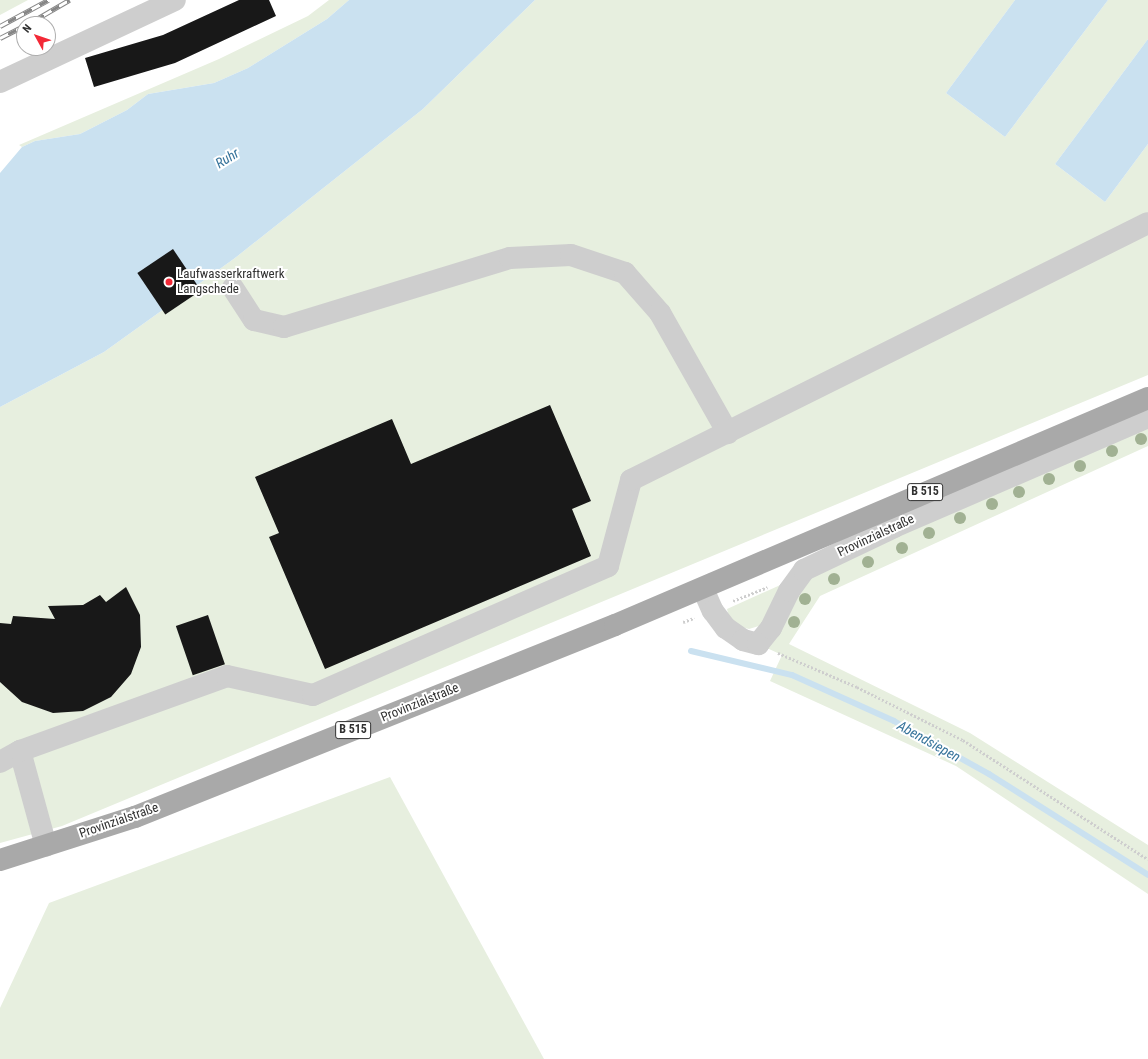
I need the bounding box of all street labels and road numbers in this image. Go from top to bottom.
road number: B 515 [907,482,943,502]
street label: Provinzialstraße [835,511,917,561]
street label: Provinzialstraße [379,680,461,726]
road number: B 515 [335,720,371,740]
street label: Provinzialstraße [77,800,161,842]

